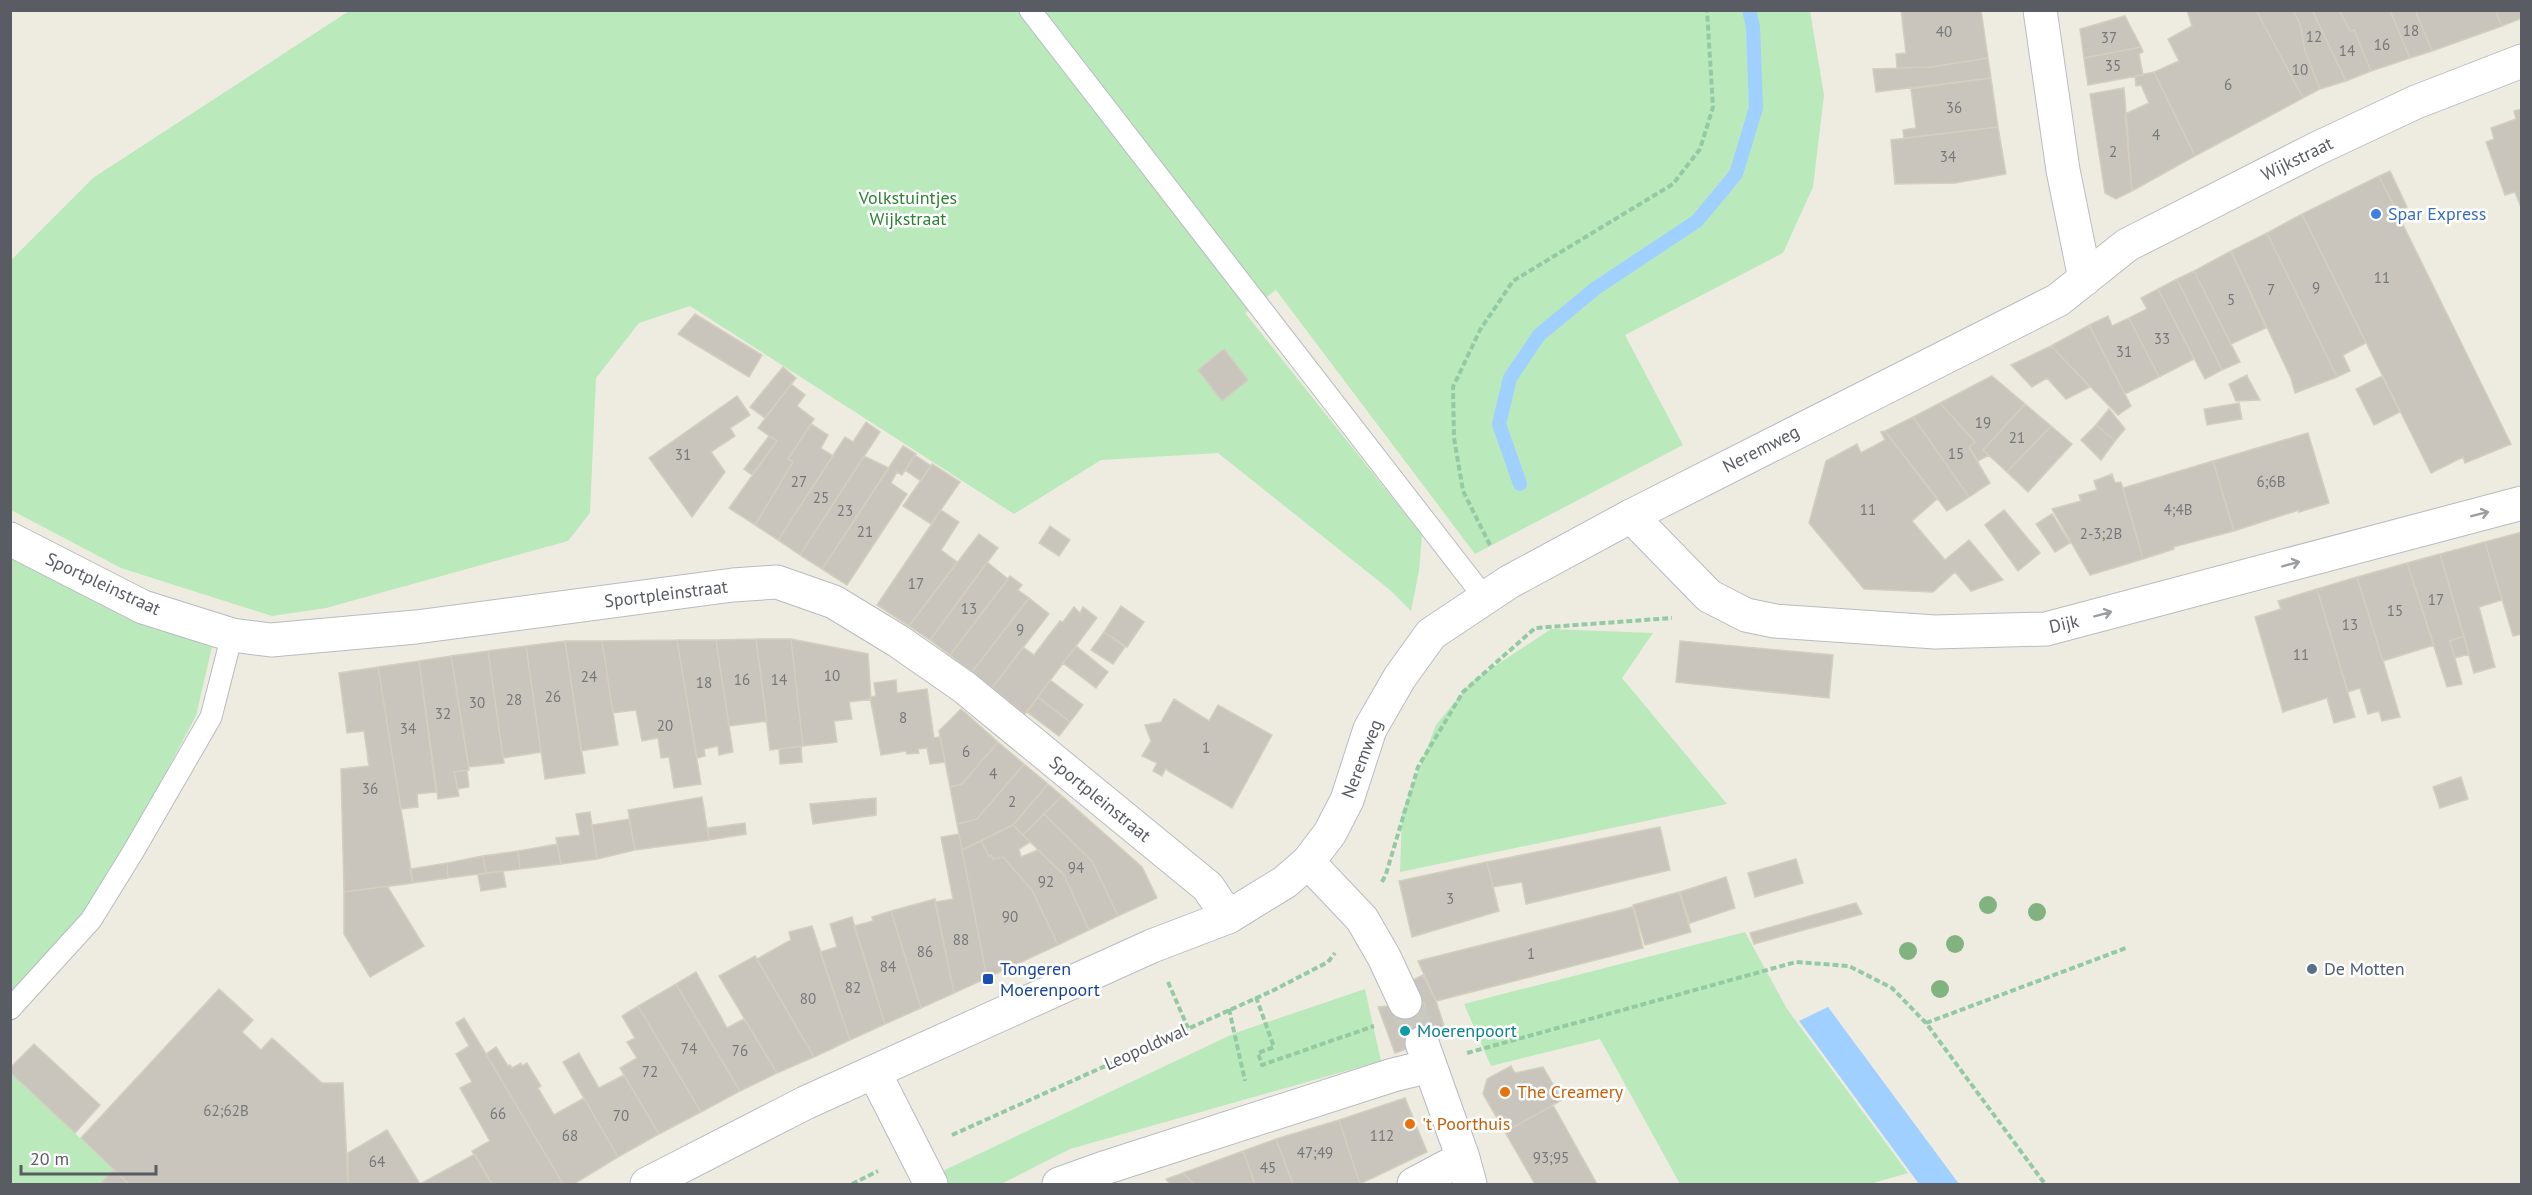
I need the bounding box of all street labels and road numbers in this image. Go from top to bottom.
street label: Wijkstraat [2257,131,2336,186]
street label: Neremweg [1719,420,1803,478]
street label: Sportpleinstraat [42,547,164,620]
street label: Sportpleinstraat [603,575,729,612]
street label: Dijk [2047,609,2081,638]
street label: Neremweg [1336,716,1387,802]
street label: Sportpleinstraat [1045,751,1156,847]
street label: Leopoldwal [1101,1018,1192,1075]

